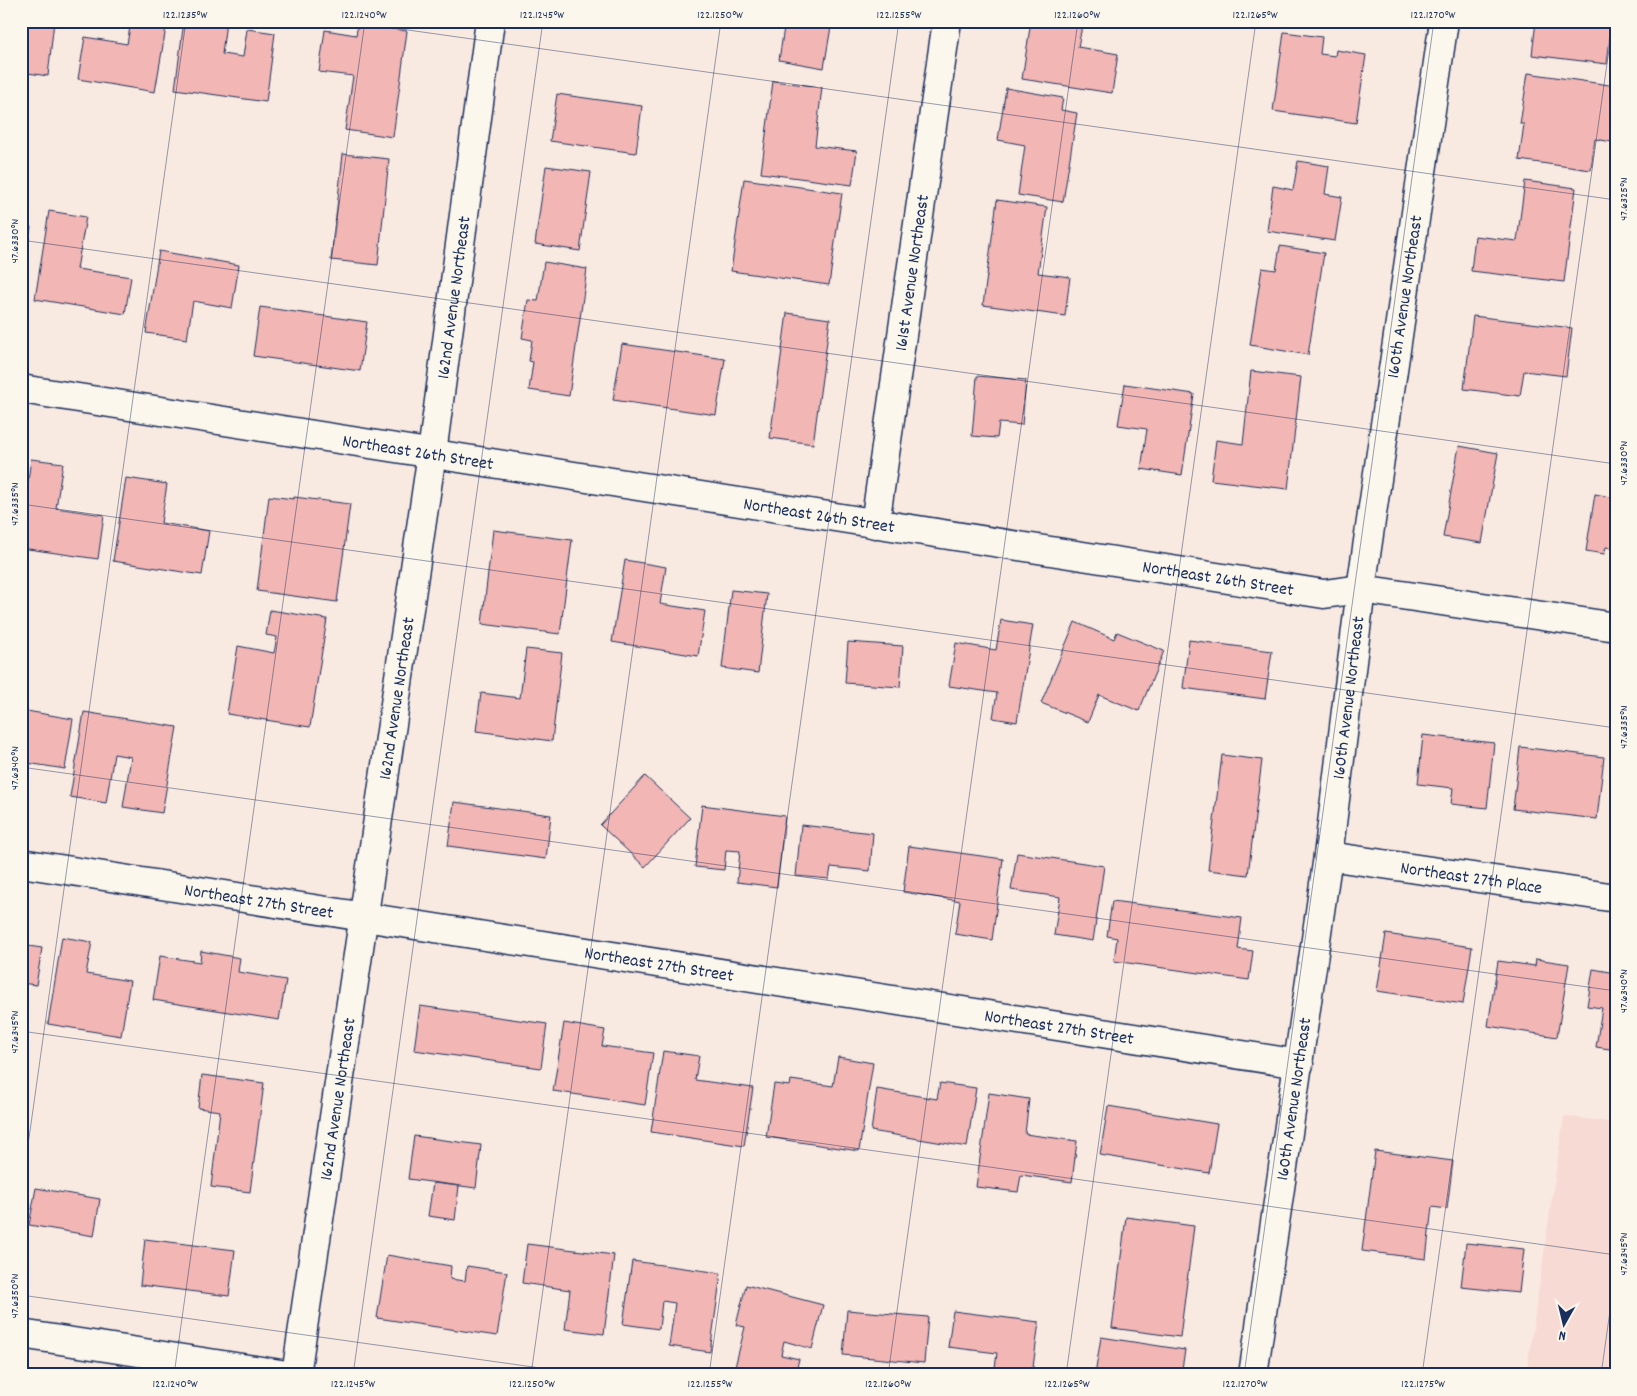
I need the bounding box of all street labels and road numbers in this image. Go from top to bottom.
street label: 161st Avenue Northeast [890,193,937,353]
street label: 162nd Avenue Northeast [432,214,479,381]
street label: 160th Avenue Northeast [1382,214,1430,380]
street label: Northeast 26th Street [340,430,495,478]
street label: Northeast 26th Street [741,493,897,541]
street label: Northeast 26th Street [1140,556,1296,604]
street label: 162nd Avenue Northeast [374,615,423,782]
street label: 160th Avenue Northeast [1328,615,1373,781]
street label: Northeast 27th Place [1398,857,1544,902]
street label: Northeast 27th Street [182,879,335,927]
street label: Northeast 27th Street [582,942,736,990]
street label: Northeast 27th Street [982,1005,1136,1053]
street label: 162nd Avenue Northeast [315,1016,364,1182]
street label: 160th Avenue Northeast [1271,1016,1320,1182]

